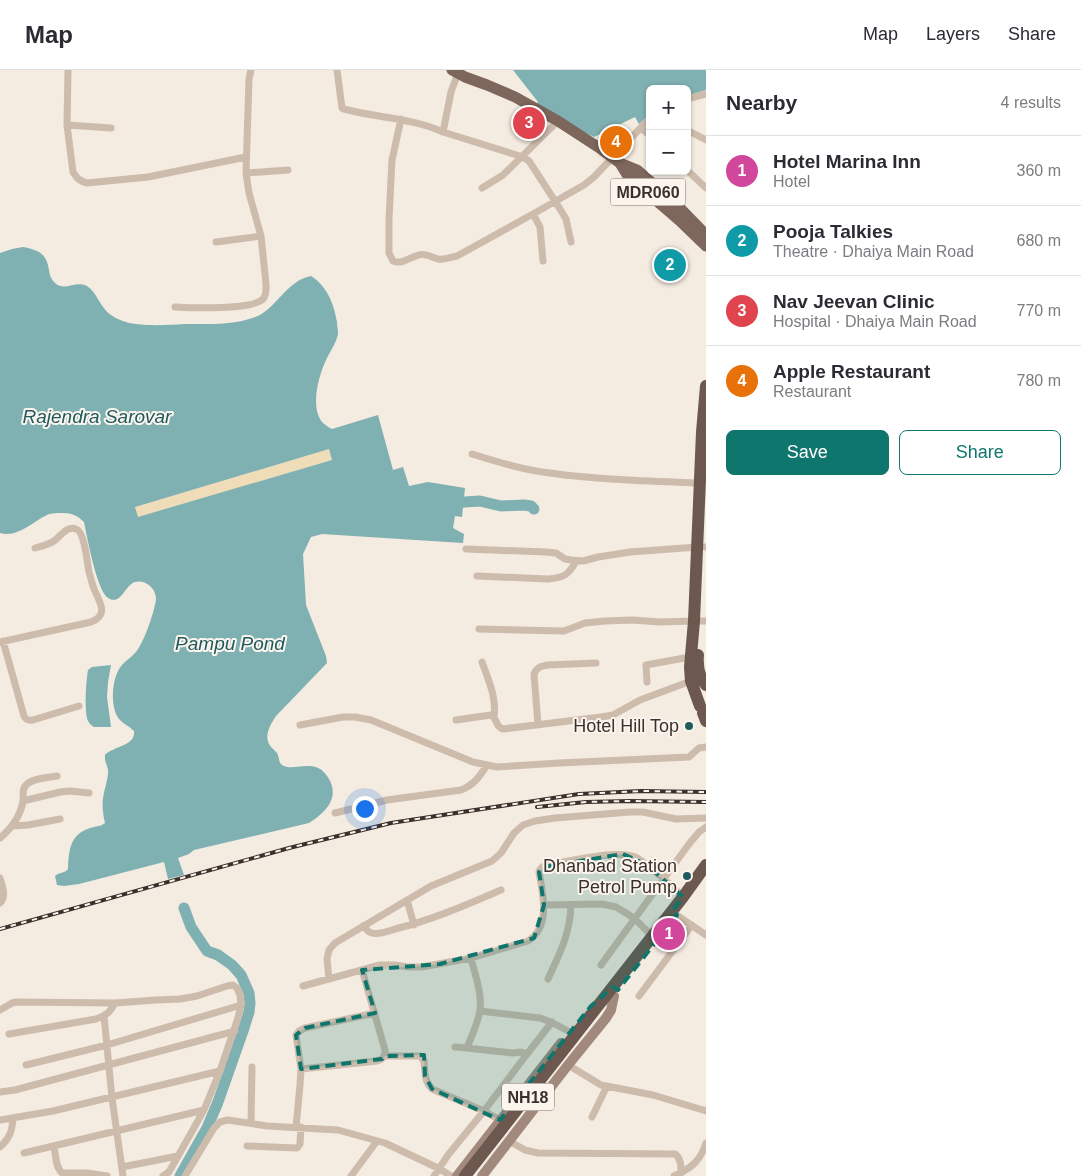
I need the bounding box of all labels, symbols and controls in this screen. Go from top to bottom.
text: Map [25,21,73,48]
text: Map [863,24,898,44]
text: Layers [926,24,980,44]
text: Share [1008,24,1056,44]
map controls [646,85,691,175]
button: + [646,85,691,130]
text: Nearby [726,91,797,114]
text: 4 results [1001,94,1061,111]
pin: 3 [513,104,545,142]
pin: 4 [600,123,632,161]
button: − [646,130,691,175]
text: Hotel Marina Inn [773,151,921,172]
text: 1 [738,162,746,179]
text: 360 m [1017,162,1061,179]
text: Hotel [773,173,810,190]
road number: MDR060 [610,178,686,206]
text: Pooja Talkies [773,221,893,242]
text: 2 [738,232,746,249]
text: 680 m [1017,232,1061,249]
text: Theatre · Dhaiya Main Road [773,243,974,260]
pin: 2 [654,246,686,284]
text: Nav Jeevan Clinic [773,291,935,312]
text: 3 [738,302,746,319]
text: 770 m [1017,302,1061,319]
text: Hospital · Dhaiya Main Road [773,313,977,330]
text: Apple Restaurant [773,361,930,382]
text: 4 [738,372,746,389]
text: 780 m [1017,372,1061,389]
text: Restaurant [773,383,851,400]
water label: Rajendra Sarovar [23,406,172,427]
button: Save [726,430,889,475]
button: Share [899,430,1061,475]
water label: Pampu Pond [175,633,286,654]
place label: Hotel Hill Top [573,716,679,736]
marker: Hotel Hill Top [683,720,695,732]
your location [352,796,378,822]
place label: Dhanbad Station Petrol Pump [543,856,677,897]
marker: Dhanbad Station Petrol Pump [681,870,693,882]
pin: 1 [653,915,685,953]
road number: NH18 [502,1084,554,1110]

